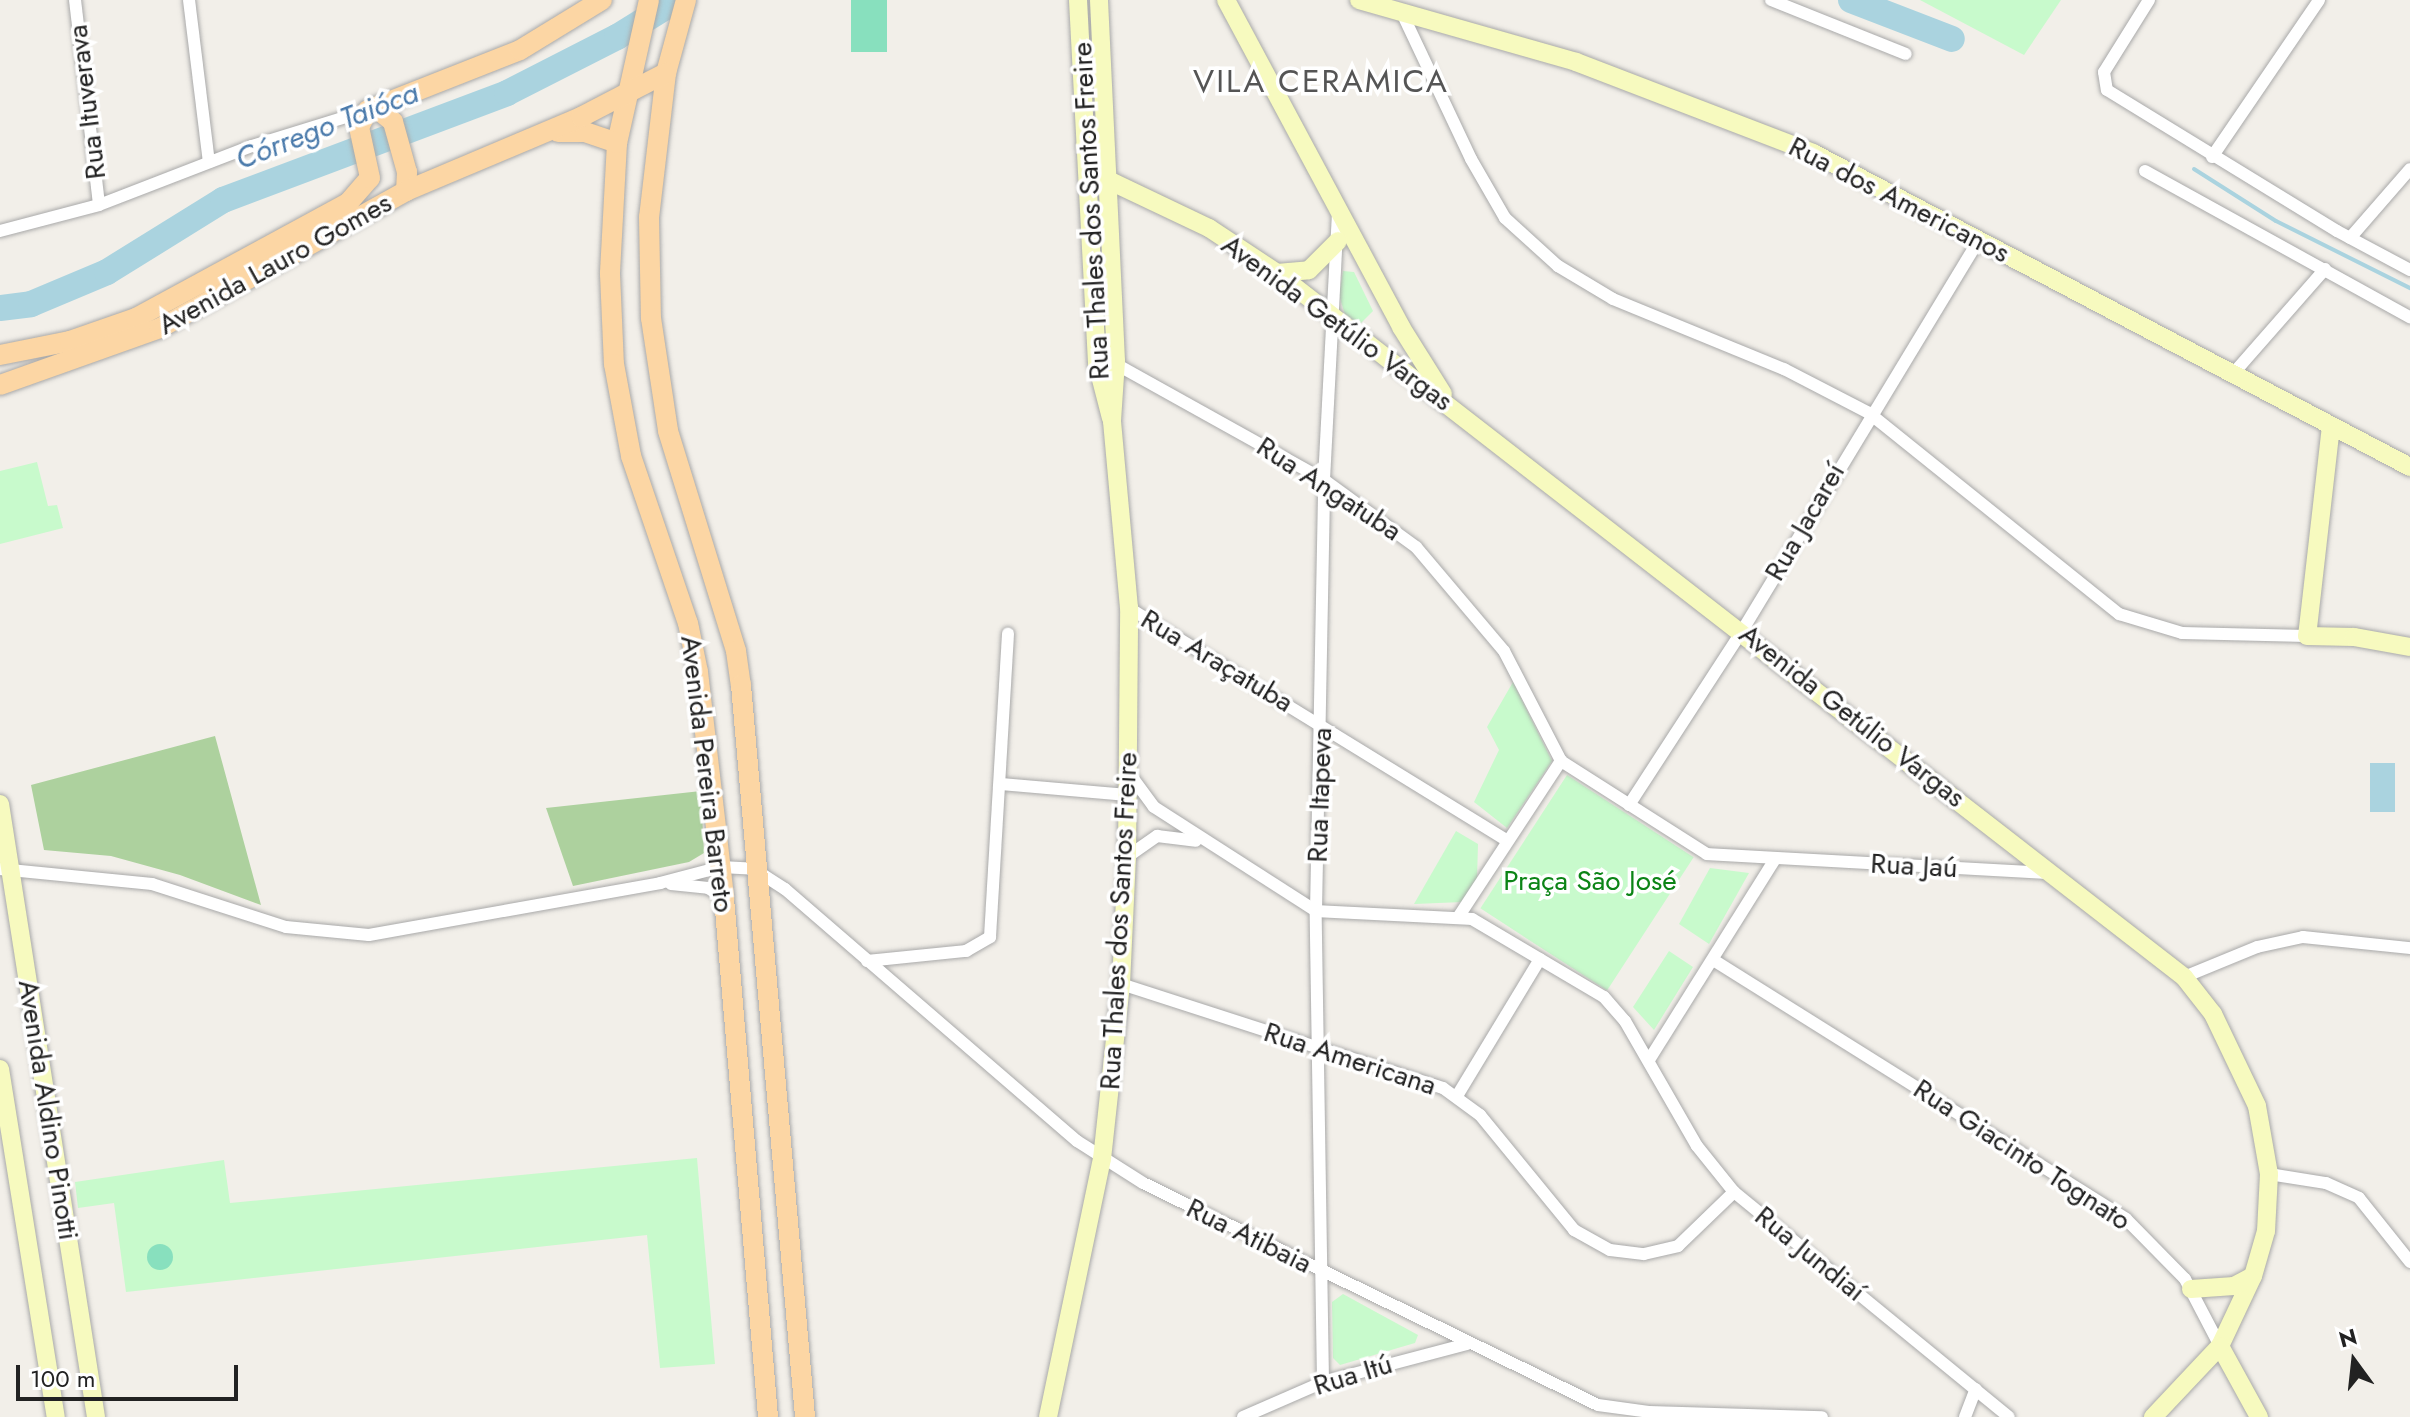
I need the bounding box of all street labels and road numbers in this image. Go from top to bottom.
street label: Rua Ituverava [61,23,113,181]
street label: Rua Thales dos Santos Freire [1065,41,1117,381]
street label: Rua dos Americanos [1783,130,2015,270]
street label: Avenida Lauro Gomes [153,186,397,342]
street label: Avenida Getúlio Vargas [1215,228,1459,418]
street label: Rua Angatuba [1250,430,1408,548]
street label: Rua Jacareí [1758,457,1852,587]
street label: Rua Araçatuba [1135,602,1299,720]
street label: Avenida Getúlio Vargas [1732,617,1972,815]
street label: Avenida Pereira Barreto [673,634,741,914]
street label: Rua Itapeva [1301,727,1339,863]
street label: Rua Thales dos Santos Freire [1093,751,1145,1091]
street label: Rua Jaú [1870,847,1958,885]
street label: Avenida Aldino Pinotti [11,977,85,1243]
street label: Rua Americana [1260,1015,1440,1103]
street label: Rua Giacinto Tognato [1907,1072,2137,1238]
street label: Rua Atibaia [1181,1191,1317,1281]
street label: Rua Jundiaí [1748,1199,1872,1309]
street label: Rua Itú [1310,1347,1396,1403]

